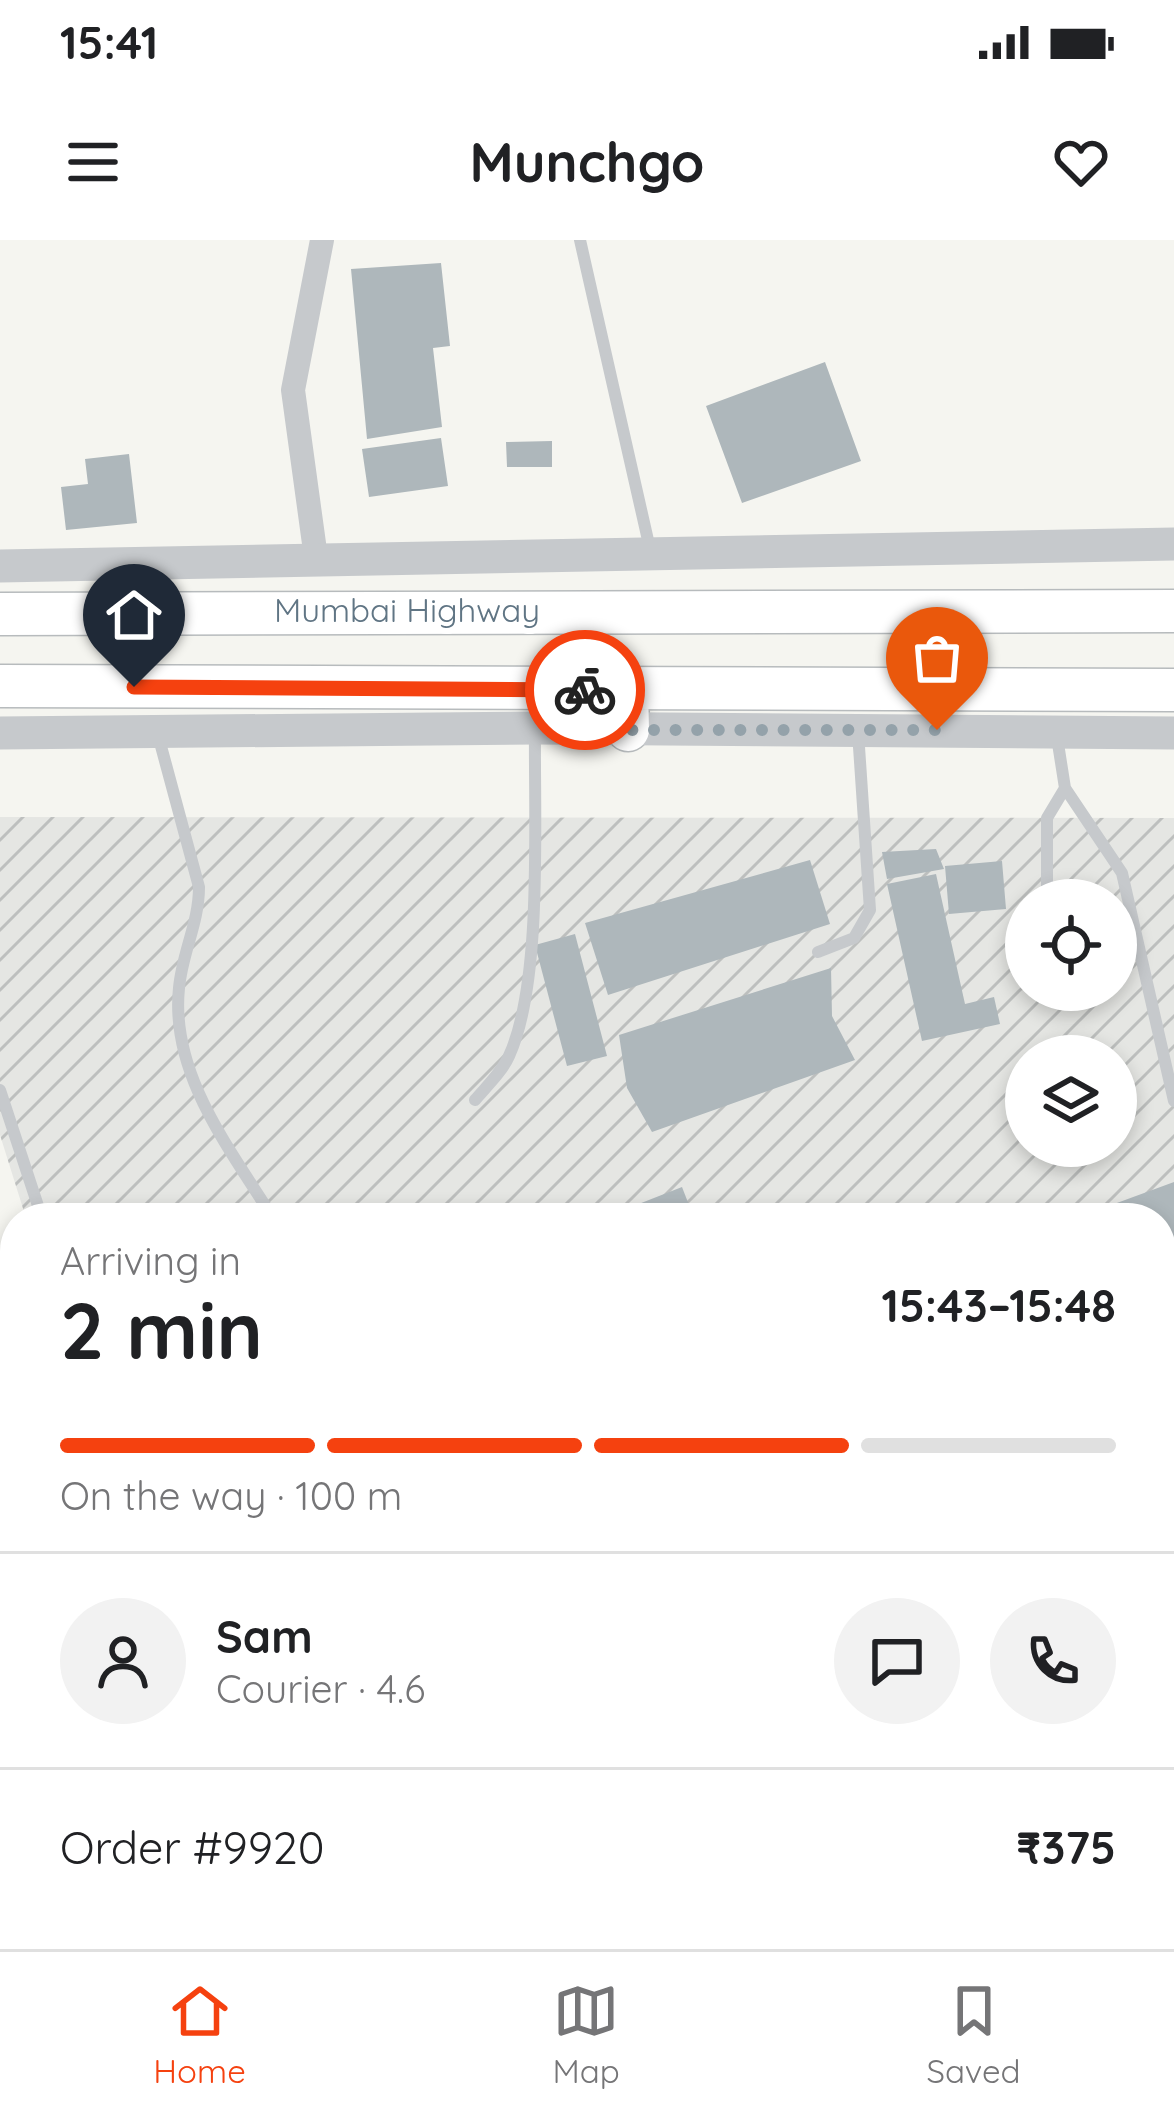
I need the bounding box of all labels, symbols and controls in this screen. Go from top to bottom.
text: 15:41 [60,14,158,70]
text: Munchgo [470,128,704,196]
icon: menu [60,129,126,195]
icon: heart [1048,129,1114,195]
pin [83,564,185,687]
icon: home [101,582,167,648]
street label: Mumbai Highway [274,589,540,630]
pin [886,607,988,730]
icon: bag [904,625,970,691]
courier [525,630,645,750]
icon: bike [552,657,618,723]
map controls [1005,879,1137,1167]
button: locate [1005,879,1137,1011]
button: layers [1005,1035,1137,1167]
text: Arriving in [60,1236,241,1285]
text: 15:43–15:48 [881,1277,1116,1333]
text: 2 min [60,1281,263,1379]
text: On the way · 100 m [60,1471,402,1520]
button: person [60,1598,186,1724]
button: chat [834,1598,960,1724]
button: phone [990,1598,1116,1724]
text: Sam [216,1608,313,1664]
text: Courier · 4.6 [216,1664,425,1713]
text: Order #9920 [60,1819,324,1875]
text: ₹375 [1016,1819,1116,1875]
tab: Home [153,1978,246,2091]
tab: Map [553,1978,620,2091]
tab: Saved [927,1978,1021,2091]

